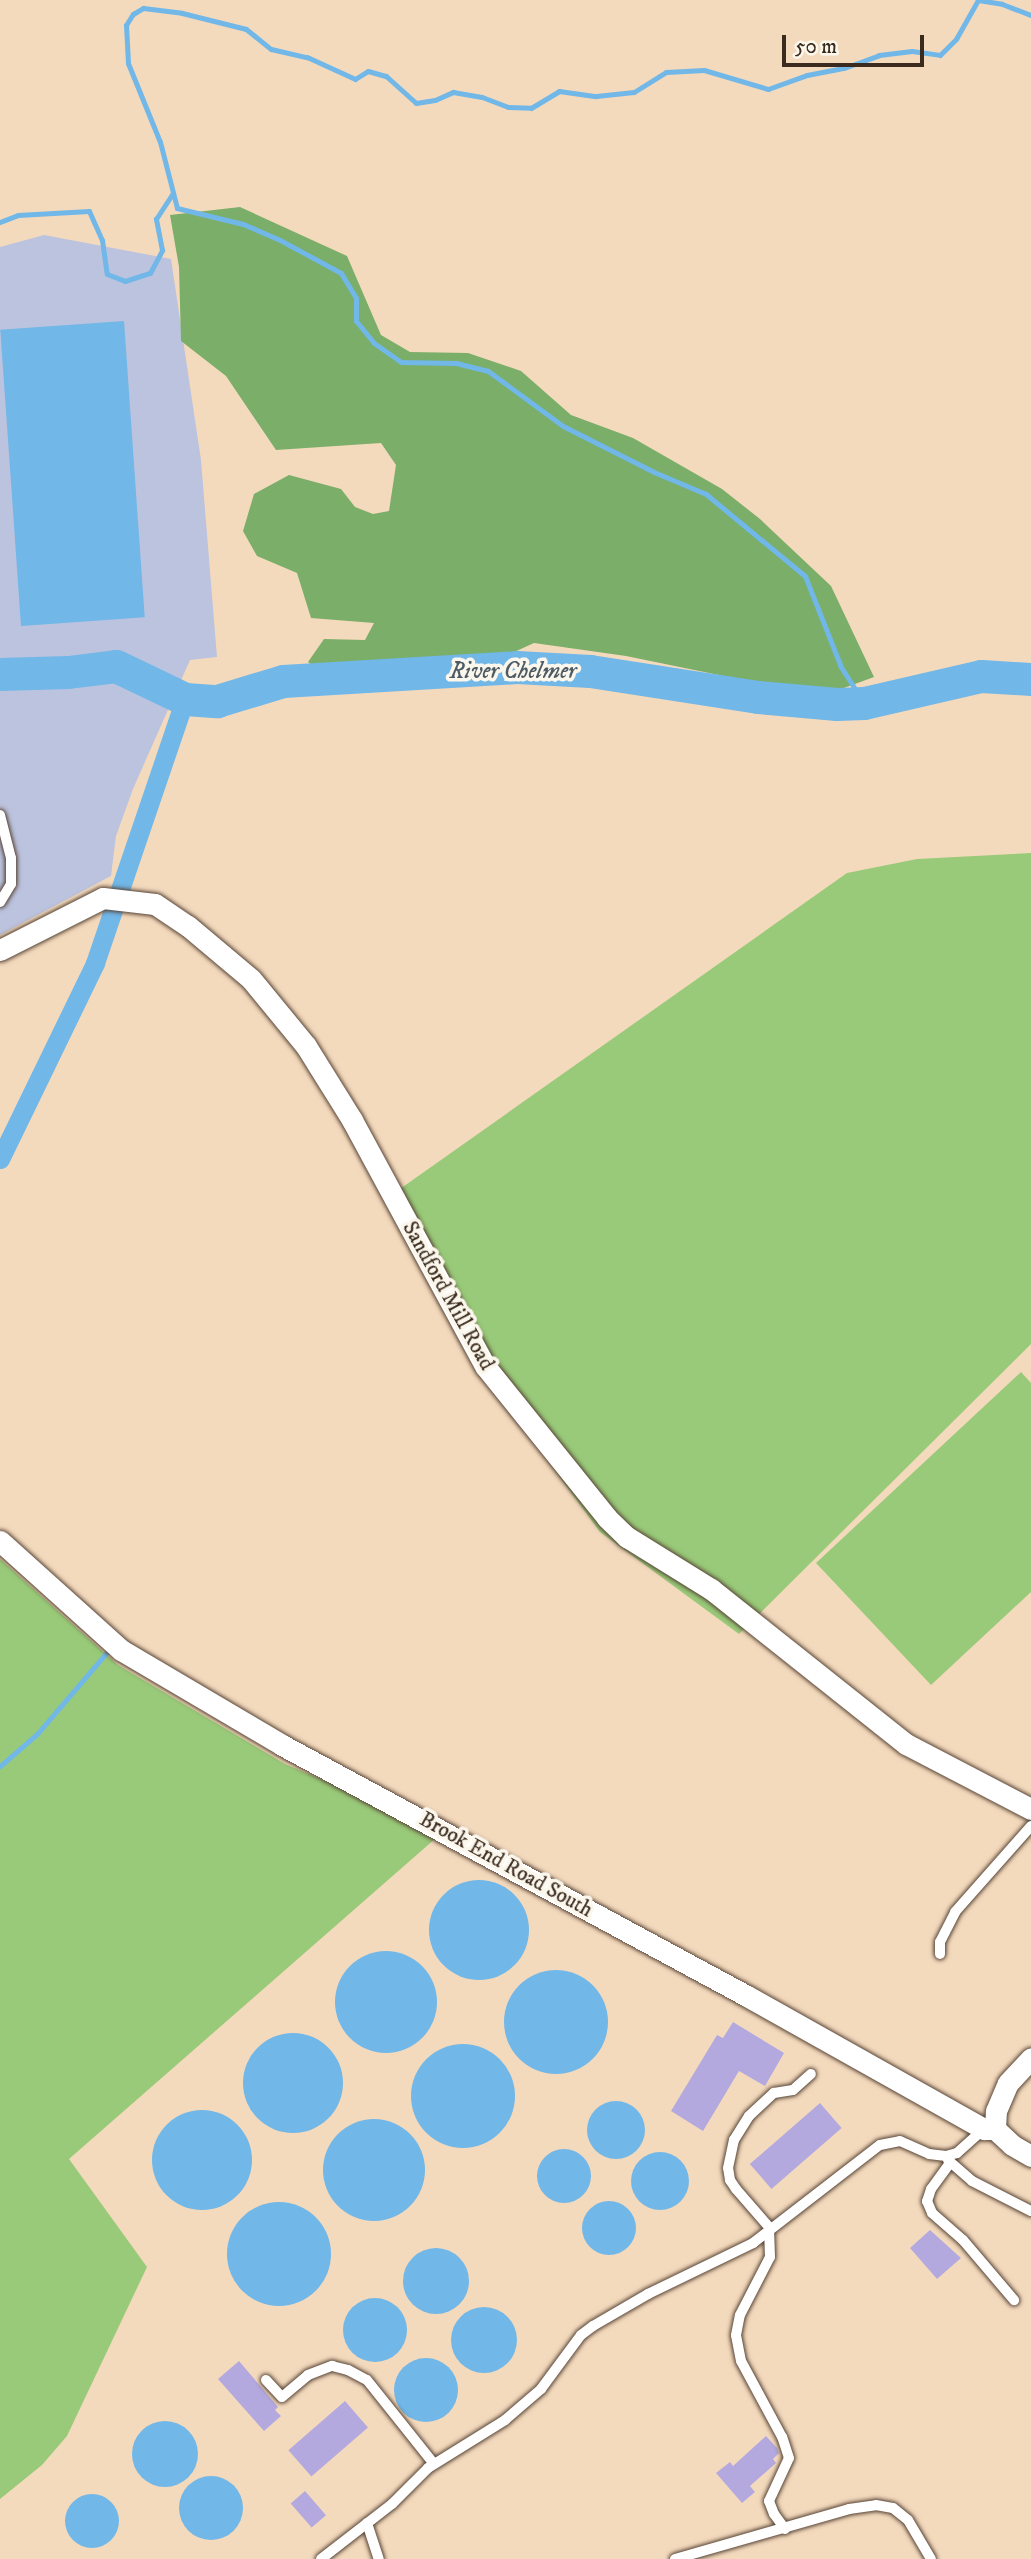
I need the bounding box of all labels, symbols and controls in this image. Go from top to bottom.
scale bar [786,21,928,65]
text: 50 m [795,34,837,60]
water label: River Chelmer [450,658,576,686]
street label: Sandford Mill Road [397,1217,499,1375]
street label: Brook End Road South [415,1807,597,1923]

